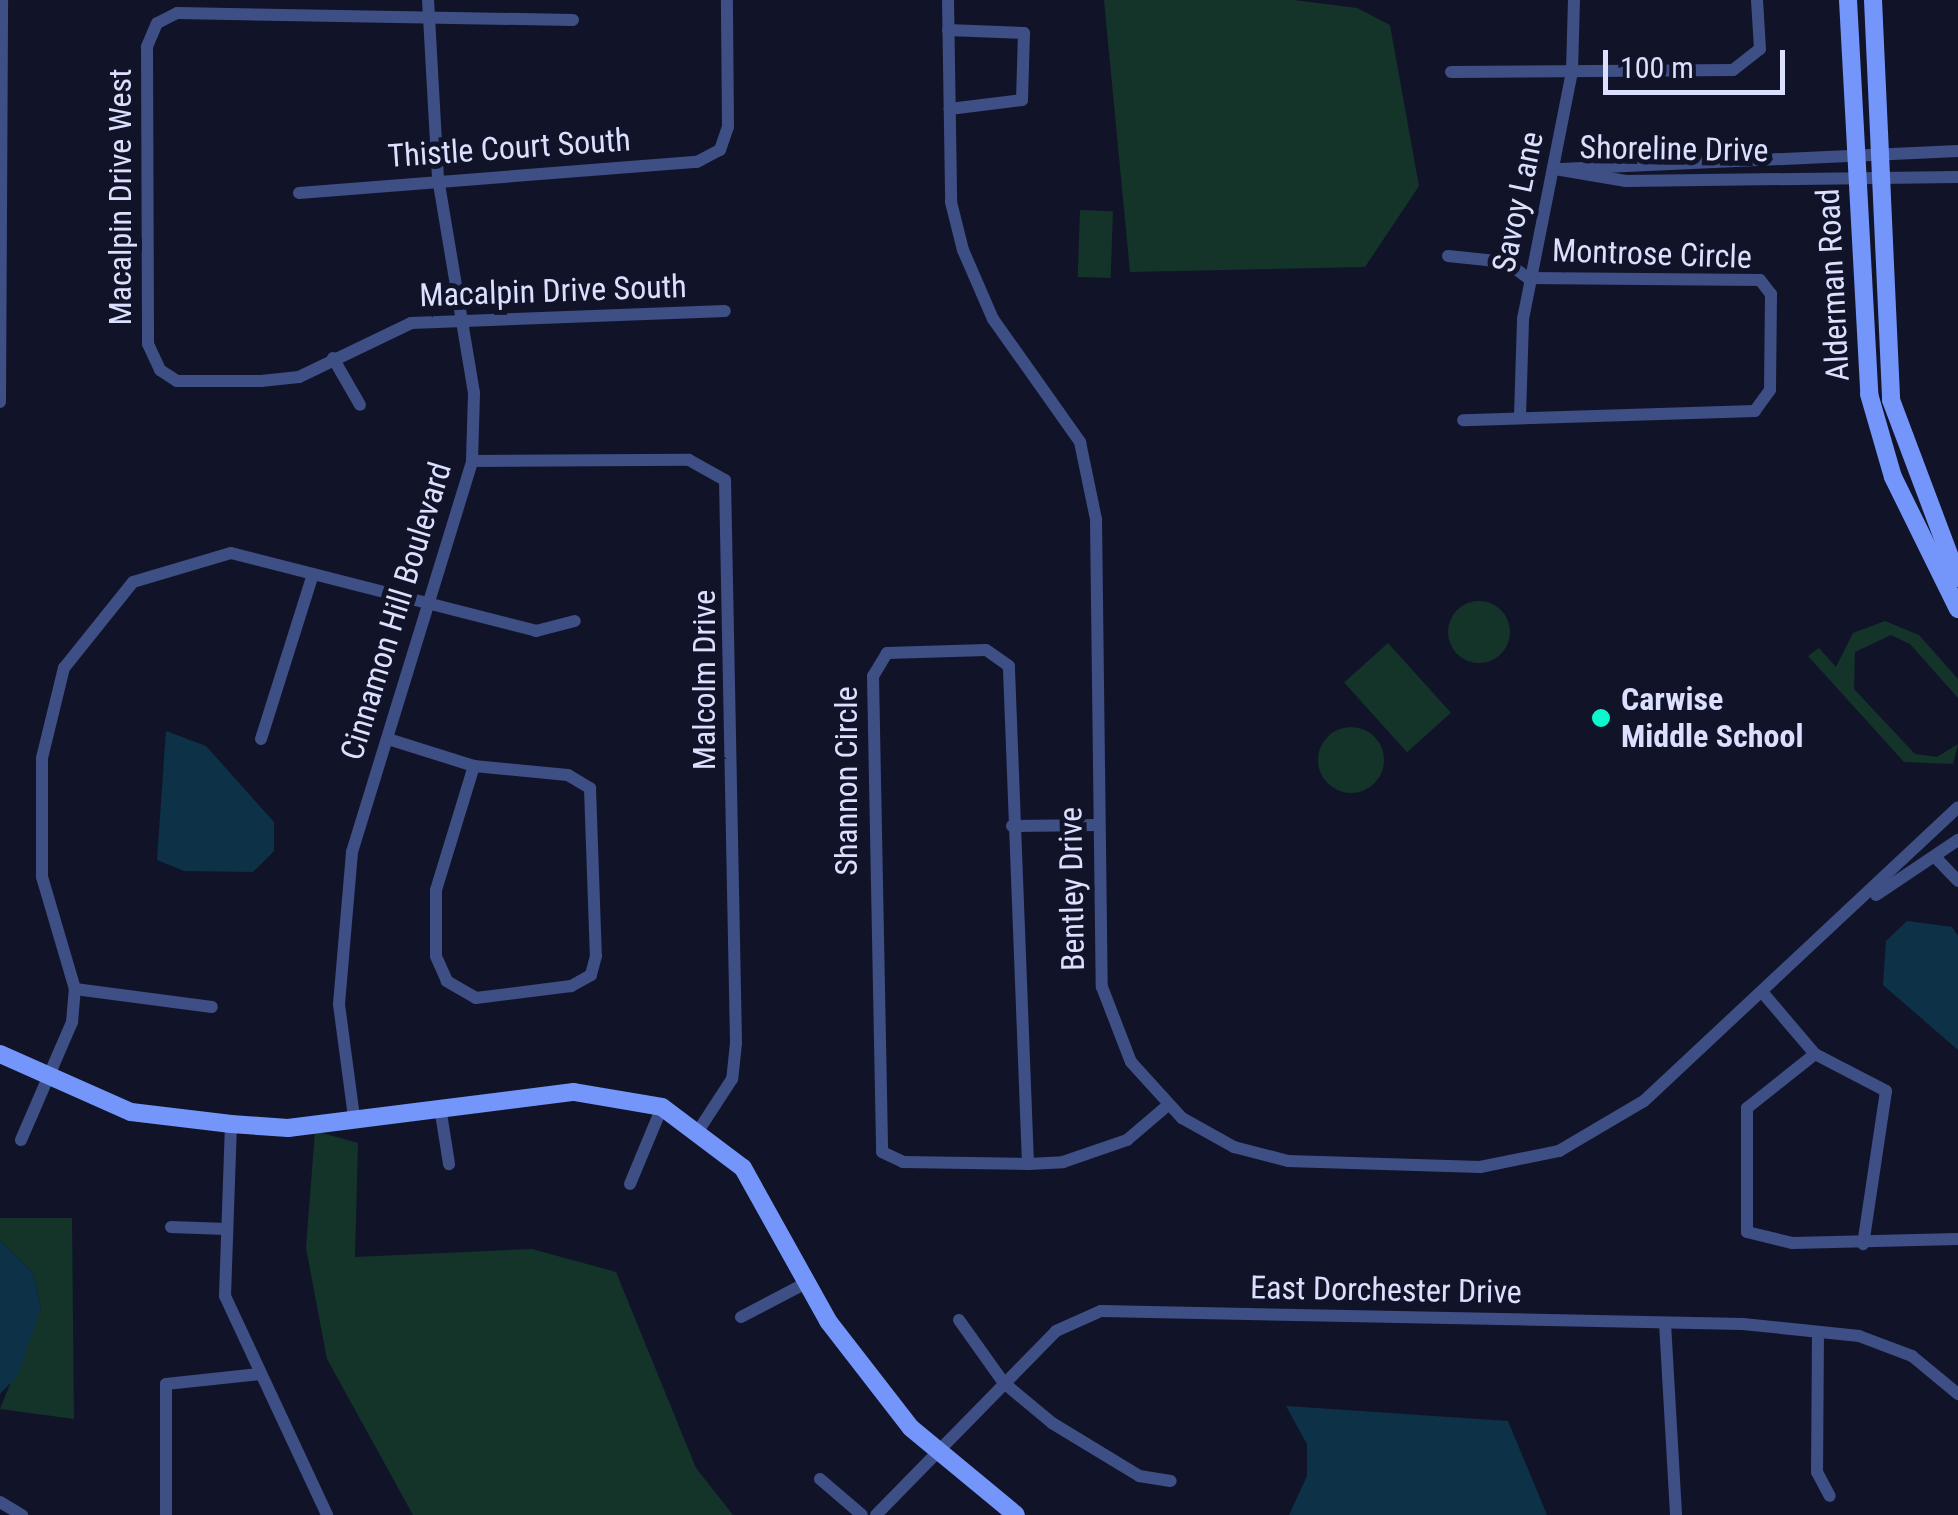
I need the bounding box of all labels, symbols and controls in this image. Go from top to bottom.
scale bar [1608,30,1790,92]
text: 100 m [1620,50,1694,85]
street label: Macalpin Drive West [101,68,139,326]
street label: Thistle Court South [386,120,632,176]
street label: Savoy Lane [1484,128,1552,276]
street label: Shoreline Drive [1579,128,1769,170]
street label: Alderman Road [1809,188,1857,382]
street label: Montrose Circle [1552,231,1752,277]
street label: Macalpin Drive South [419,267,687,315]
street label: Cinnamon Hill Boulevard [332,458,460,764]
street label: Malcolm Drive [685,590,723,770]
place label: Carwise Middle School [1621,681,1803,756]
street label: Shannon Circle [827,686,865,876]
marker: Carwise Middle School [1590,707,1612,729]
street label: Bentley Drive [1051,807,1093,971]
street label: East Dorchester Drive [1250,1268,1522,1312]

